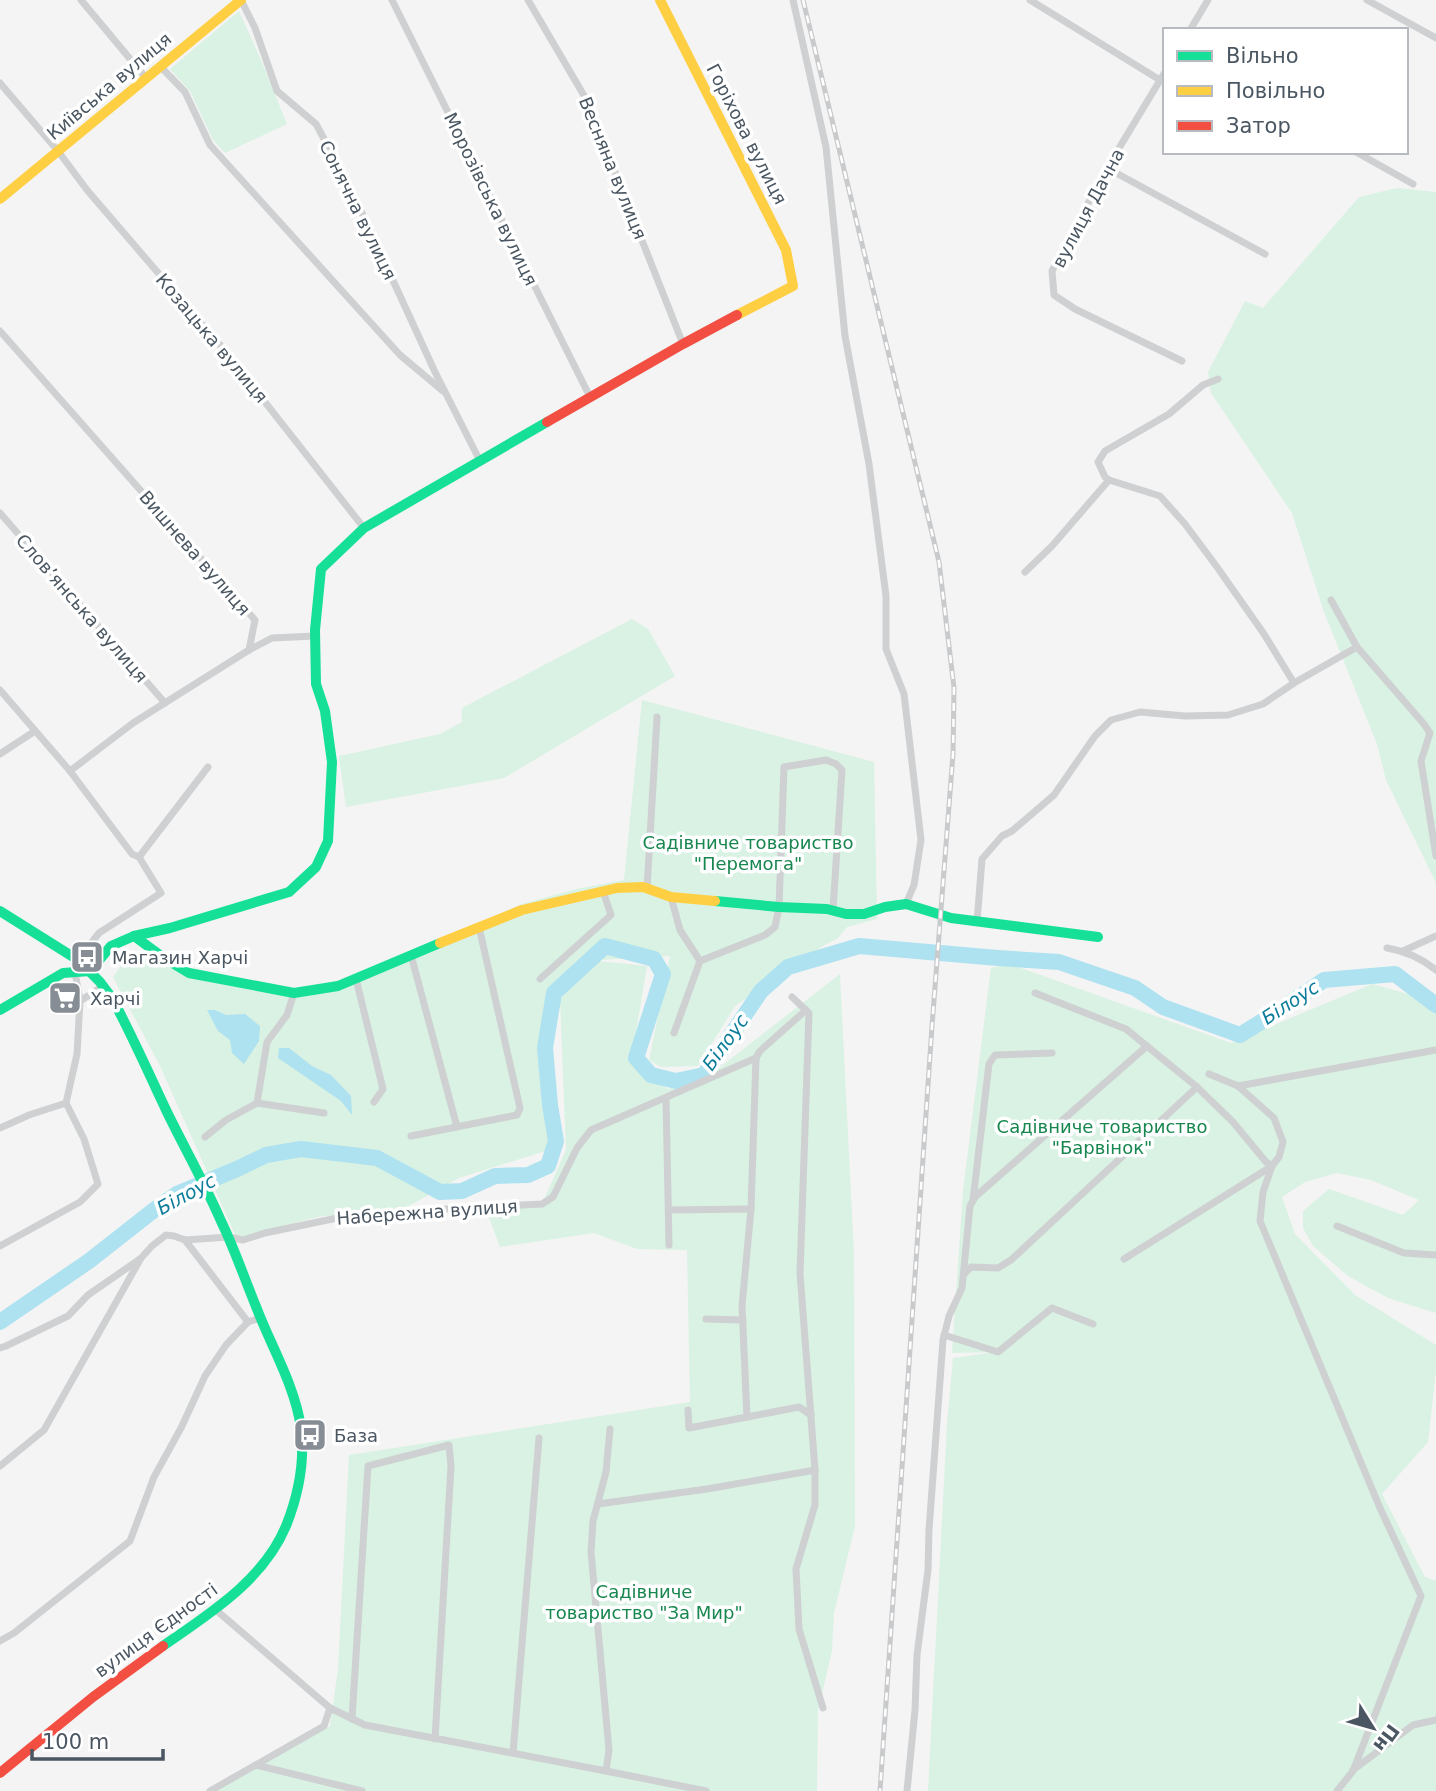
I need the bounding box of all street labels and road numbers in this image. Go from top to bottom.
street label: Київська вулиця [43,28,175,144]
street label: Горіхова вулиця [702,60,792,208]
street label: Весняна вулиця [575,94,651,242]
street label: Морозівська вулиця [440,109,542,289]
street label: Сонячна вулиця [315,137,401,283]
street label: вулиця Дачна [1048,145,1128,271]
street label: Козацька вулиця [152,269,272,407]
street label: Вишнева вулиця [135,486,255,620]
street label: Словʼянська вулиця [12,530,152,686]
street label: Набережна вулиця [336,1195,518,1229]
street label: вулиця Єдності [91,1578,221,1682]

